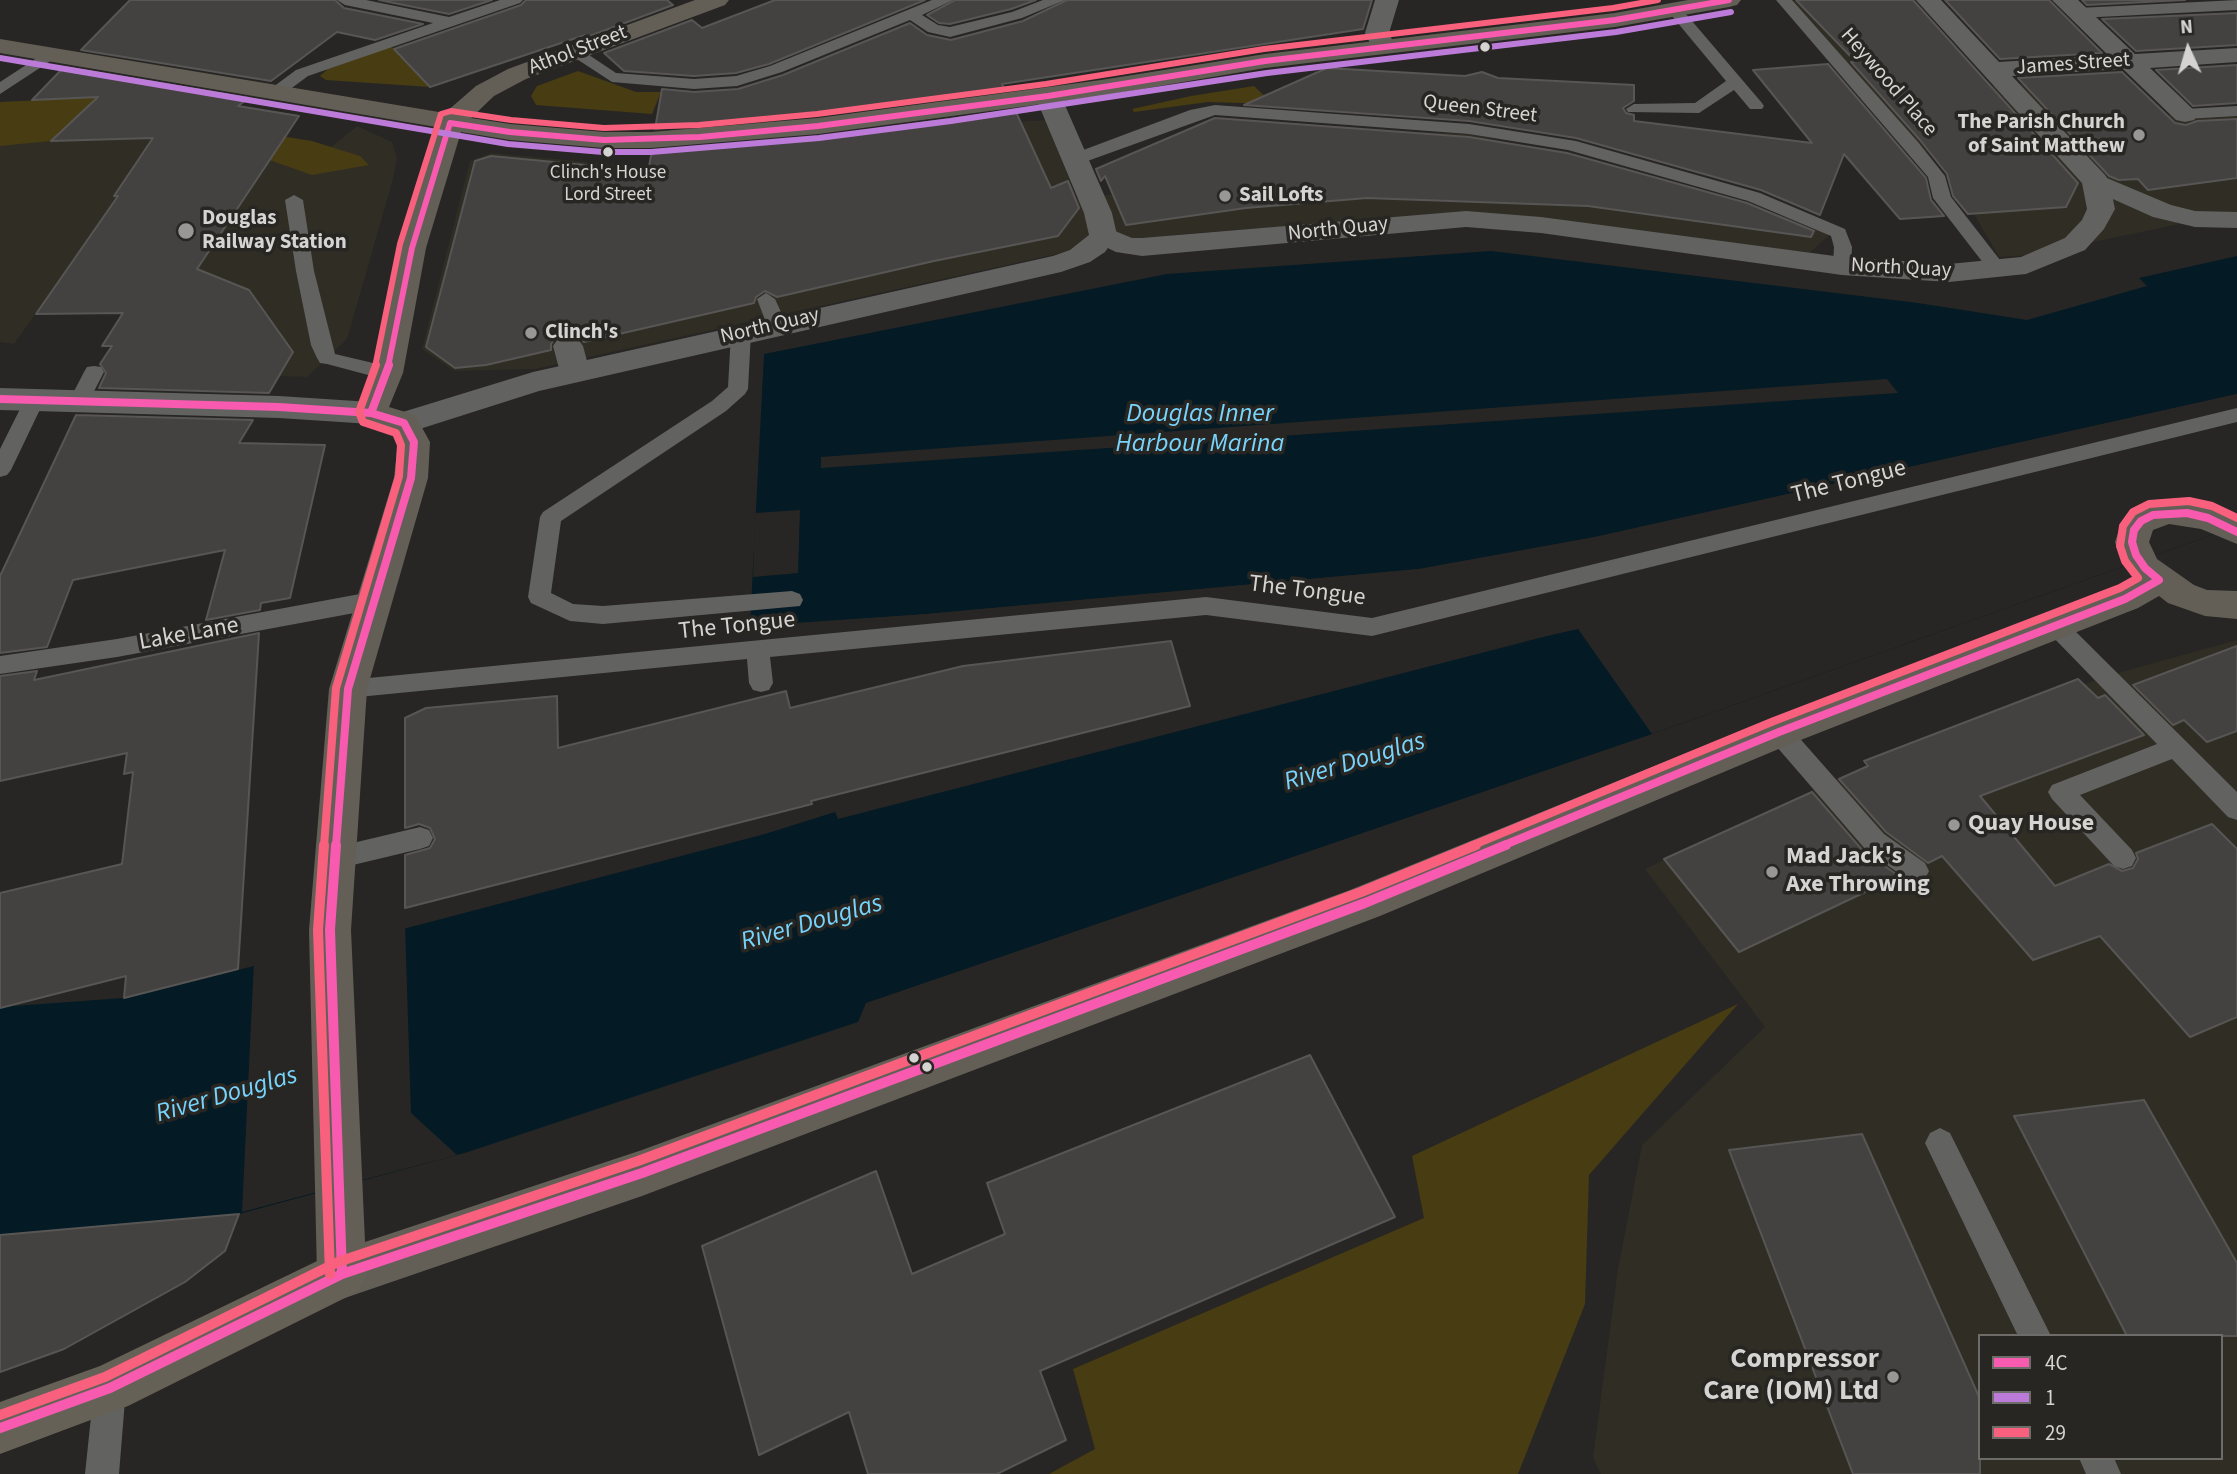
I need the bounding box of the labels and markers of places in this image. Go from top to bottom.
unlabelled marker [1478,40,1492,54]
place label: The Parish Church of Saint Matthew [1958,110,2125,160]
marker: The Parish Church of Saint Matthew [2131,127,2147,143]
marker: Clinch's House Lord Street [601,145,615,159]
place label: Clinch's House Lord Street [550,163,666,207]
place label: Sail Lofts [1239,183,1323,209]
marker: Sail Lofts [1217,188,1233,204]
place label: Douglas Railway Station [202,206,347,256]
marker: Douglas Railway Station [176,221,196,241]
place label: Clinch's [545,320,618,346]
marker: Clinch's [523,325,539,341]
place label: Quay House [1968,811,2094,839]
marker: Quay House [1946,817,1962,833]
place label: Mad Jack's Axe Throwing [1786,844,1930,900]
marker: Mad Jack's Axe Throwing [1764,864,1780,880]
unlabelled marker [907,1051,921,1065]
unlabelled marker [920,1060,934,1074]
place label: Compressor Care (IOM) Ltd [1703,1344,1879,1410]
marker: Compressor Care (IOM) Ltd [1885,1369,1901,1385]

